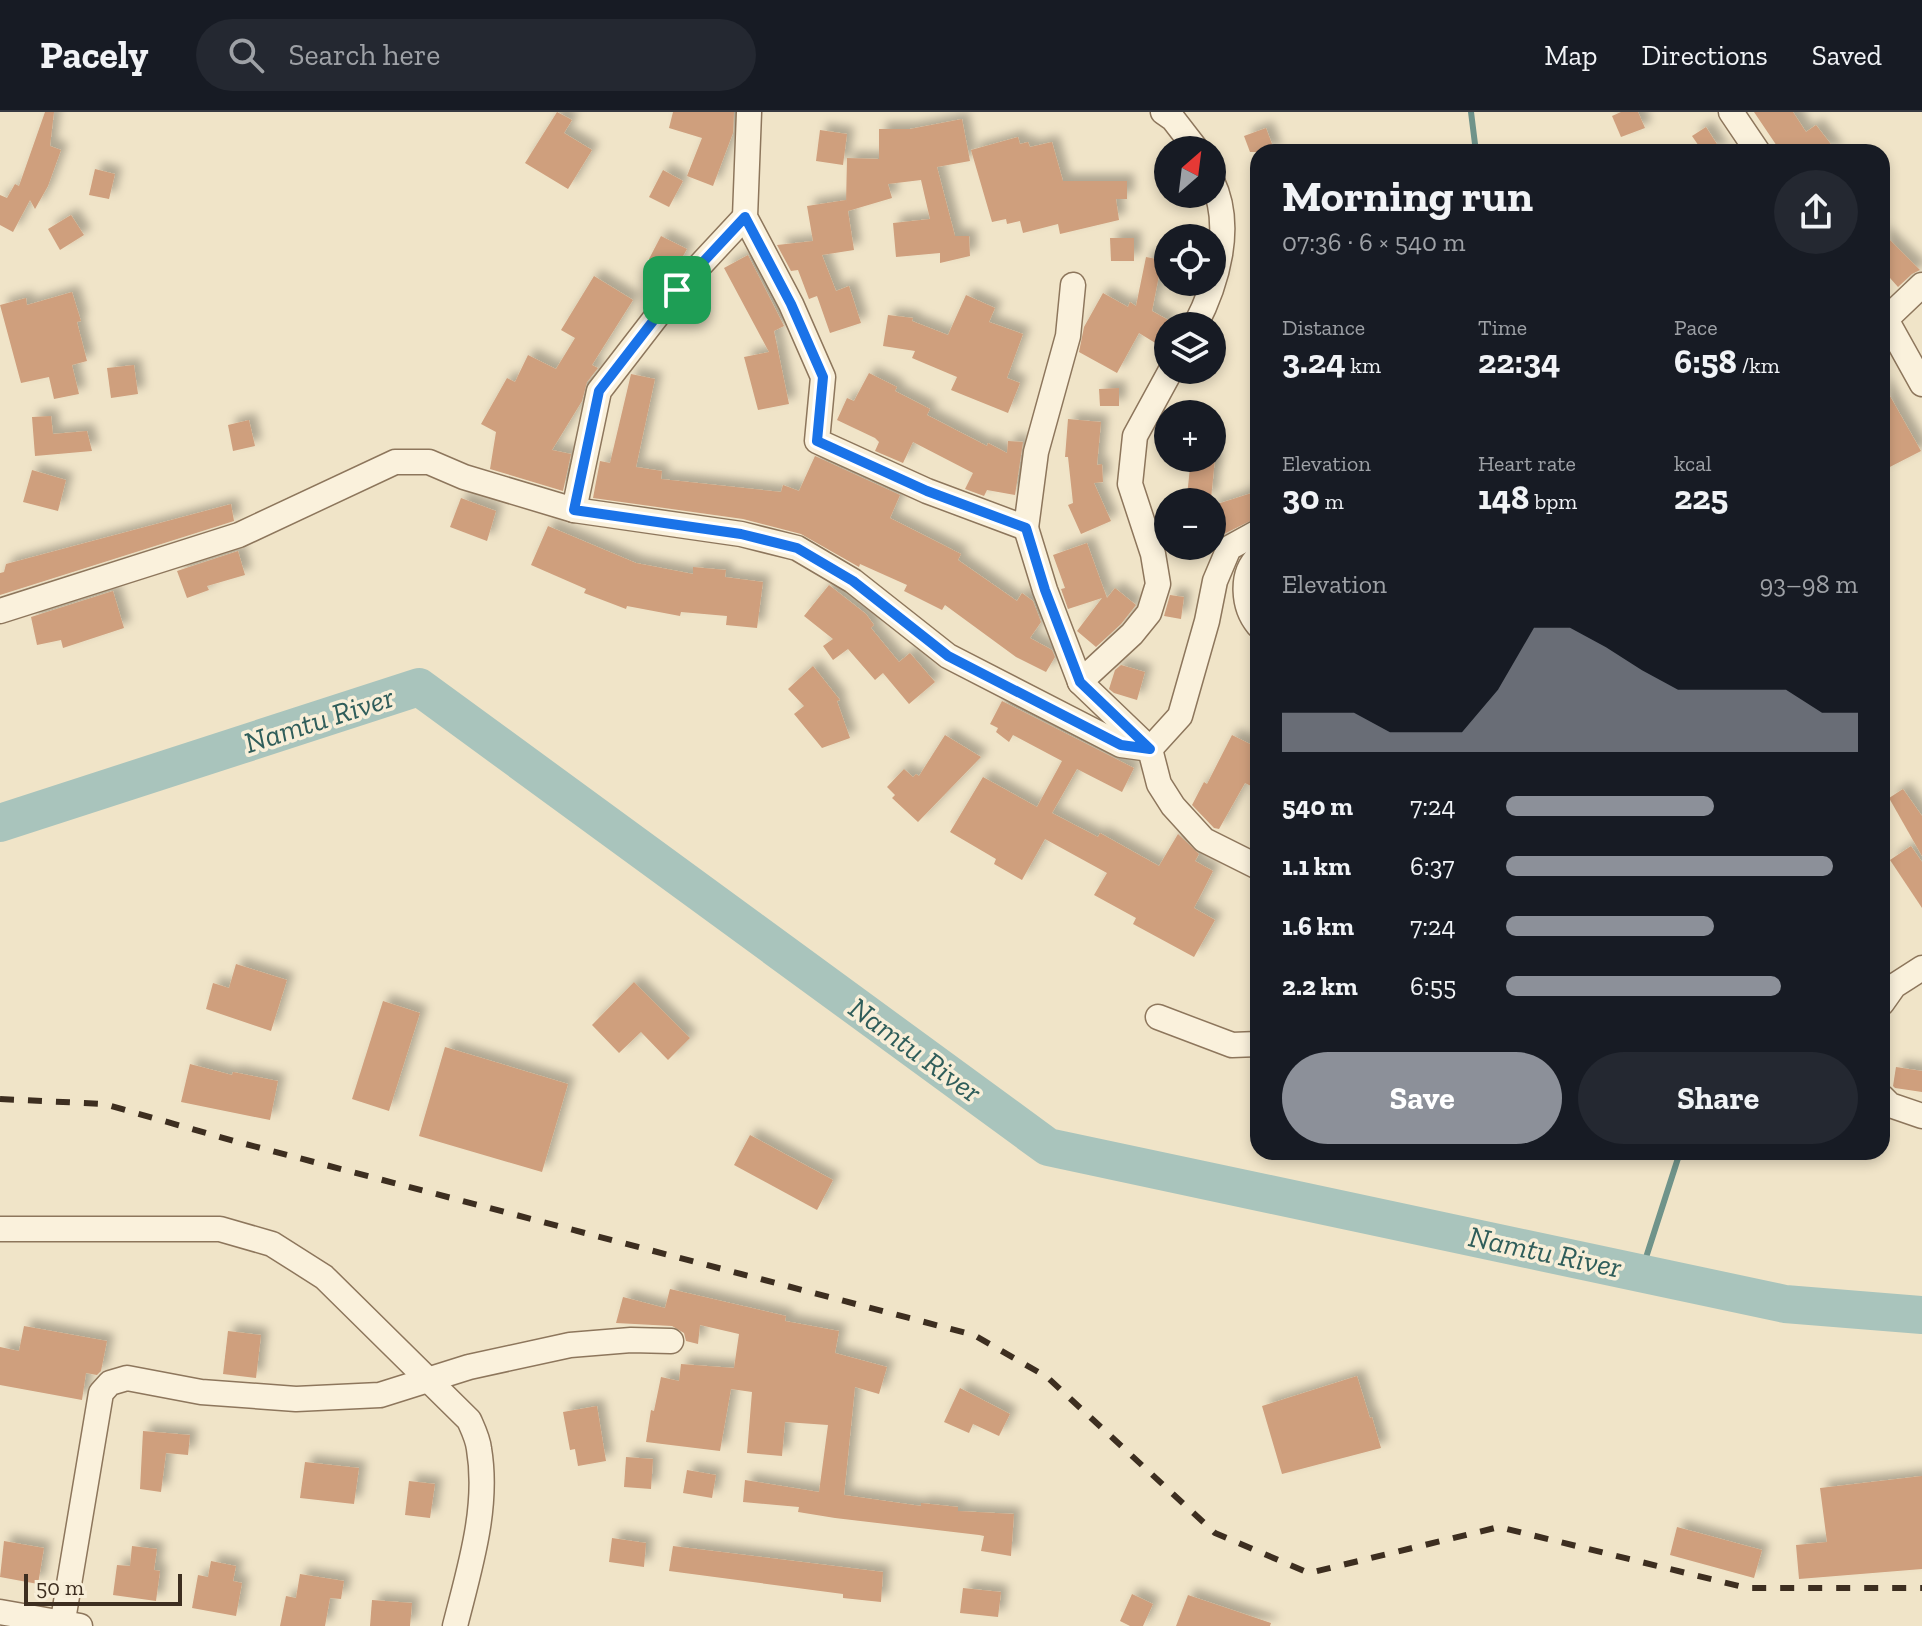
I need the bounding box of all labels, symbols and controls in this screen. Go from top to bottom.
search box [196,19,756,91]
text: Pacely [40,32,148,78]
icon: search [224,33,268,77]
text: Search here [288,37,440,73]
text: Map [1544,39,1597,72]
text: Directions [1641,39,1768,72]
text: Saved [1812,39,1882,72]
north arrow [1154,136,1226,208]
map controls [1154,136,1226,560]
text: Morning run [1282,169,1533,222]
button: share [1774,170,1858,254]
button: locate [1154,224,1226,296]
text: 07:36 · 6 × 540 m [1282,226,1465,258]
pin [643,256,711,324]
icon: arrive [655,268,699,312]
button: layers [1154,312,1226,384]
text: Distance [1282,314,1365,341]
text: Time [1478,314,1527,341]
text: Pace [1674,314,1718,341]
text: 3.24 [1282,341,1346,382]
text: 22:34 [1478,341,1560,382]
text: 6:58 [1674,341,1737,382]
text: km [1346,352,1381,379]
text: /km [1737,352,1780,379]
button: + [1154,400,1226,472]
text: Elevation [1282,450,1371,477]
text: Heart rate [1478,450,1576,477]
text: kcal [1674,450,1712,477]
text: 30 [1282,477,1320,518]
text: 148 [1478,477,1529,518]
text: 225 [1674,477,1728,518]
button: − [1154,488,1226,560]
text: m [1320,488,1344,515]
text: bpm [1529,488,1577,515]
text: Elevation [1282,568,1387,600]
text: 93–98 m [1760,568,1858,600]
water label: Namtu River [240,679,399,761]
text: 540 m [1282,790,1353,822]
text: 7:24 [1410,790,1455,822]
text: 1.1 km [1282,850,1351,882]
text: 6:37 [1410,850,1455,882]
text: 1.6 km [1282,910,1354,942]
text: 7:24 [1410,910,1455,942]
text: 2.2 km [1282,970,1358,1002]
text: 6:55 [1410,970,1456,1002]
water label: Namtu River [842,990,989,1111]
button: Save [1282,1052,1562,1144]
button: Share [1578,1052,1858,1144]
water label: Namtu River [1465,1218,1625,1286]
scale bar [24,1570,182,1606]
text: 50 m [36,1574,84,1601]

